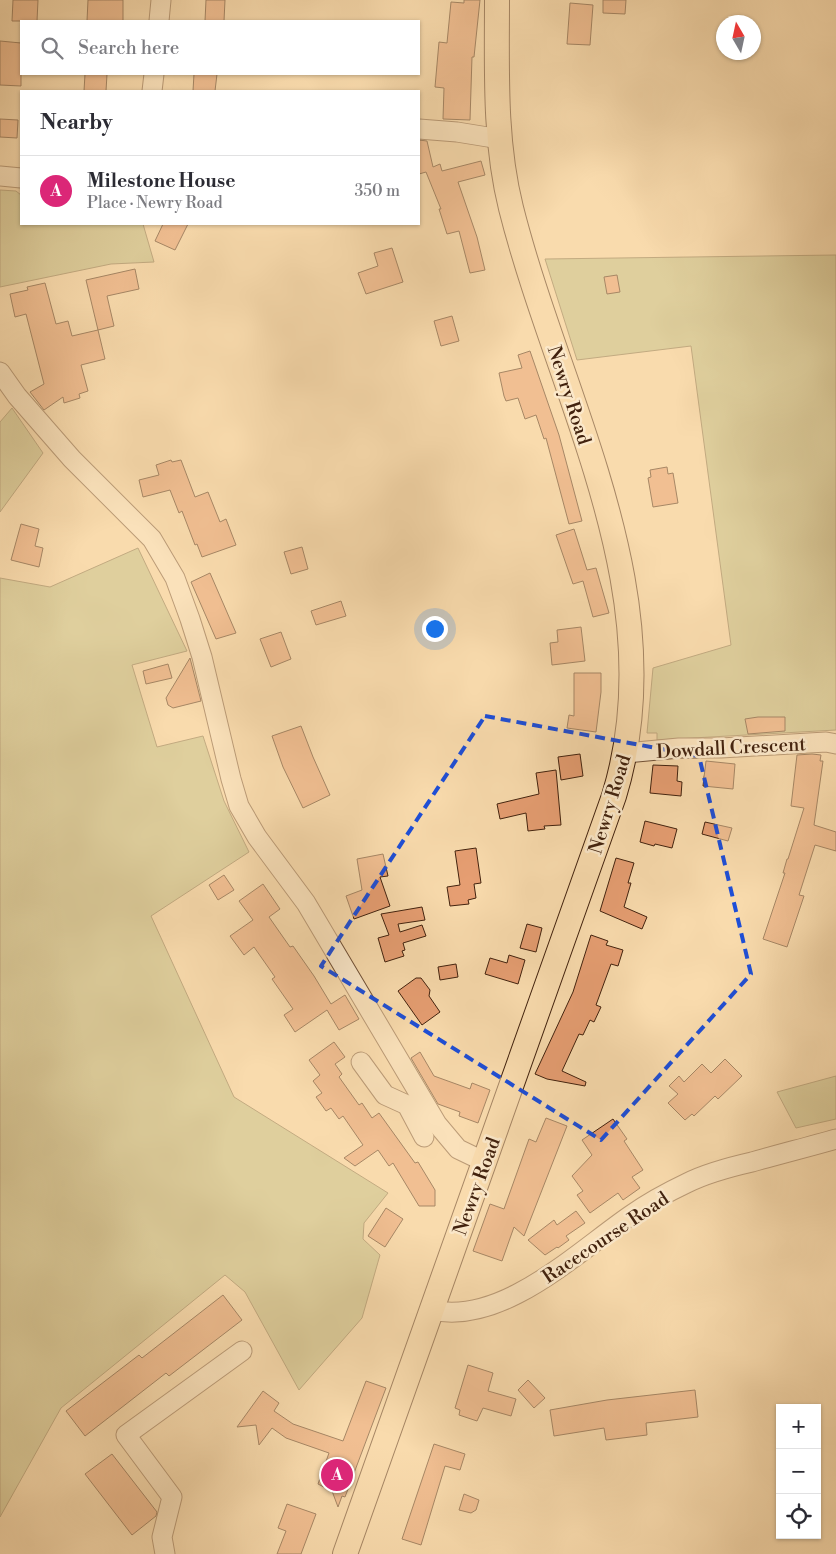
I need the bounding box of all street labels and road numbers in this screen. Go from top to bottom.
street label: Newry Road [542,343,596,448]
street label: Dowdall Crescent [656,732,807,764]
street label: Newry Road [583,752,636,857]
street label: Newry Road [448,1134,506,1239]
street label: Racecourse Road [538,1186,674,1289]

